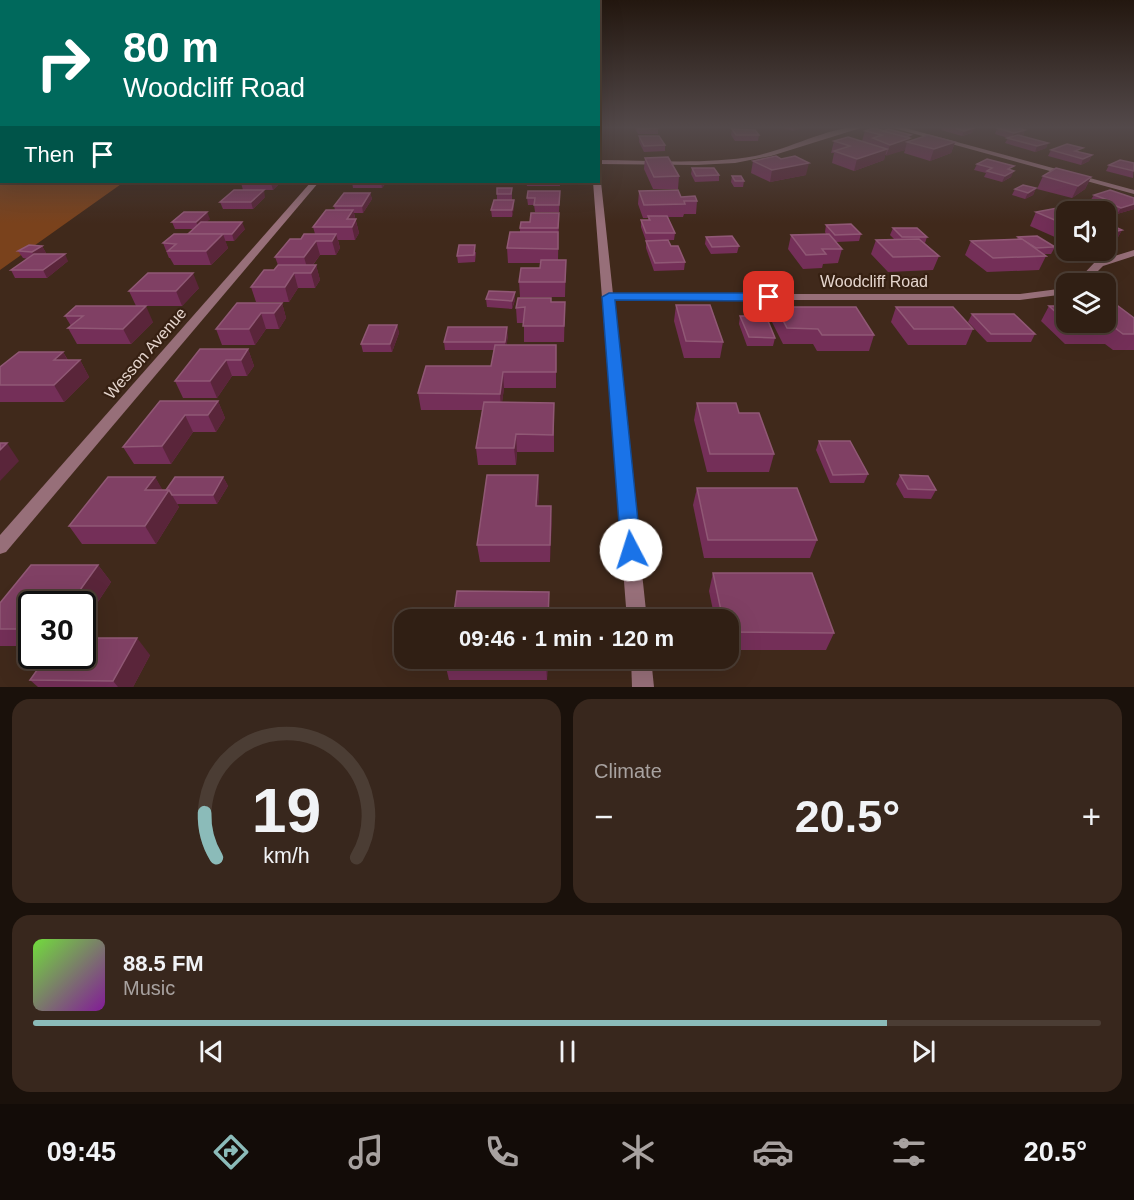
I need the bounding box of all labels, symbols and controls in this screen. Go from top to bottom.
icon: right [24,24,102,102]
text: 80 m [123,24,219,71]
text: Woodcliff Road [123,73,305,103]
icon: arrive [86,138,119,171]
text: Then [24,142,74,167]
map controls [1056,201,1116,333]
button: sound [1056,201,1116,261]
pin [743,271,794,322]
street label: Woodcliff Road [820,273,928,290]
button: layers [1056,273,1116,333]
icon: arrive [752,280,785,313]
street label: Wesson Avenue [101,304,190,402]
position arrow [599,518,663,582]
speed limit sign: 30 [18,591,96,669]
text: 09:46 · 1 min · 120 m [459,626,674,651]
text: Climate [594,760,662,782]
text: 19 [252,776,321,845]
text: 20.5° [795,791,900,842]
text: − [594,798,613,835]
text: + [1082,798,1101,835]
text: km/h [263,844,310,868]
text: 88.5 FM [123,951,204,976]
text: Music [123,977,175,999]
icon: previous [195,1035,228,1068]
icon: pause [551,1035,584,1068]
icon: next [907,1035,940,1068]
icon: directions [210,1131,252,1173]
icon: music [345,1131,387,1173]
icon: phone [481,1131,523,1173]
icon: climate [617,1131,659,1173]
icon: car [752,1131,794,1173]
icon: filters [888,1131,930,1173]
text: 09:45 [47,1137,116,1167]
text: 20.5° [1024,1137,1087,1167]

